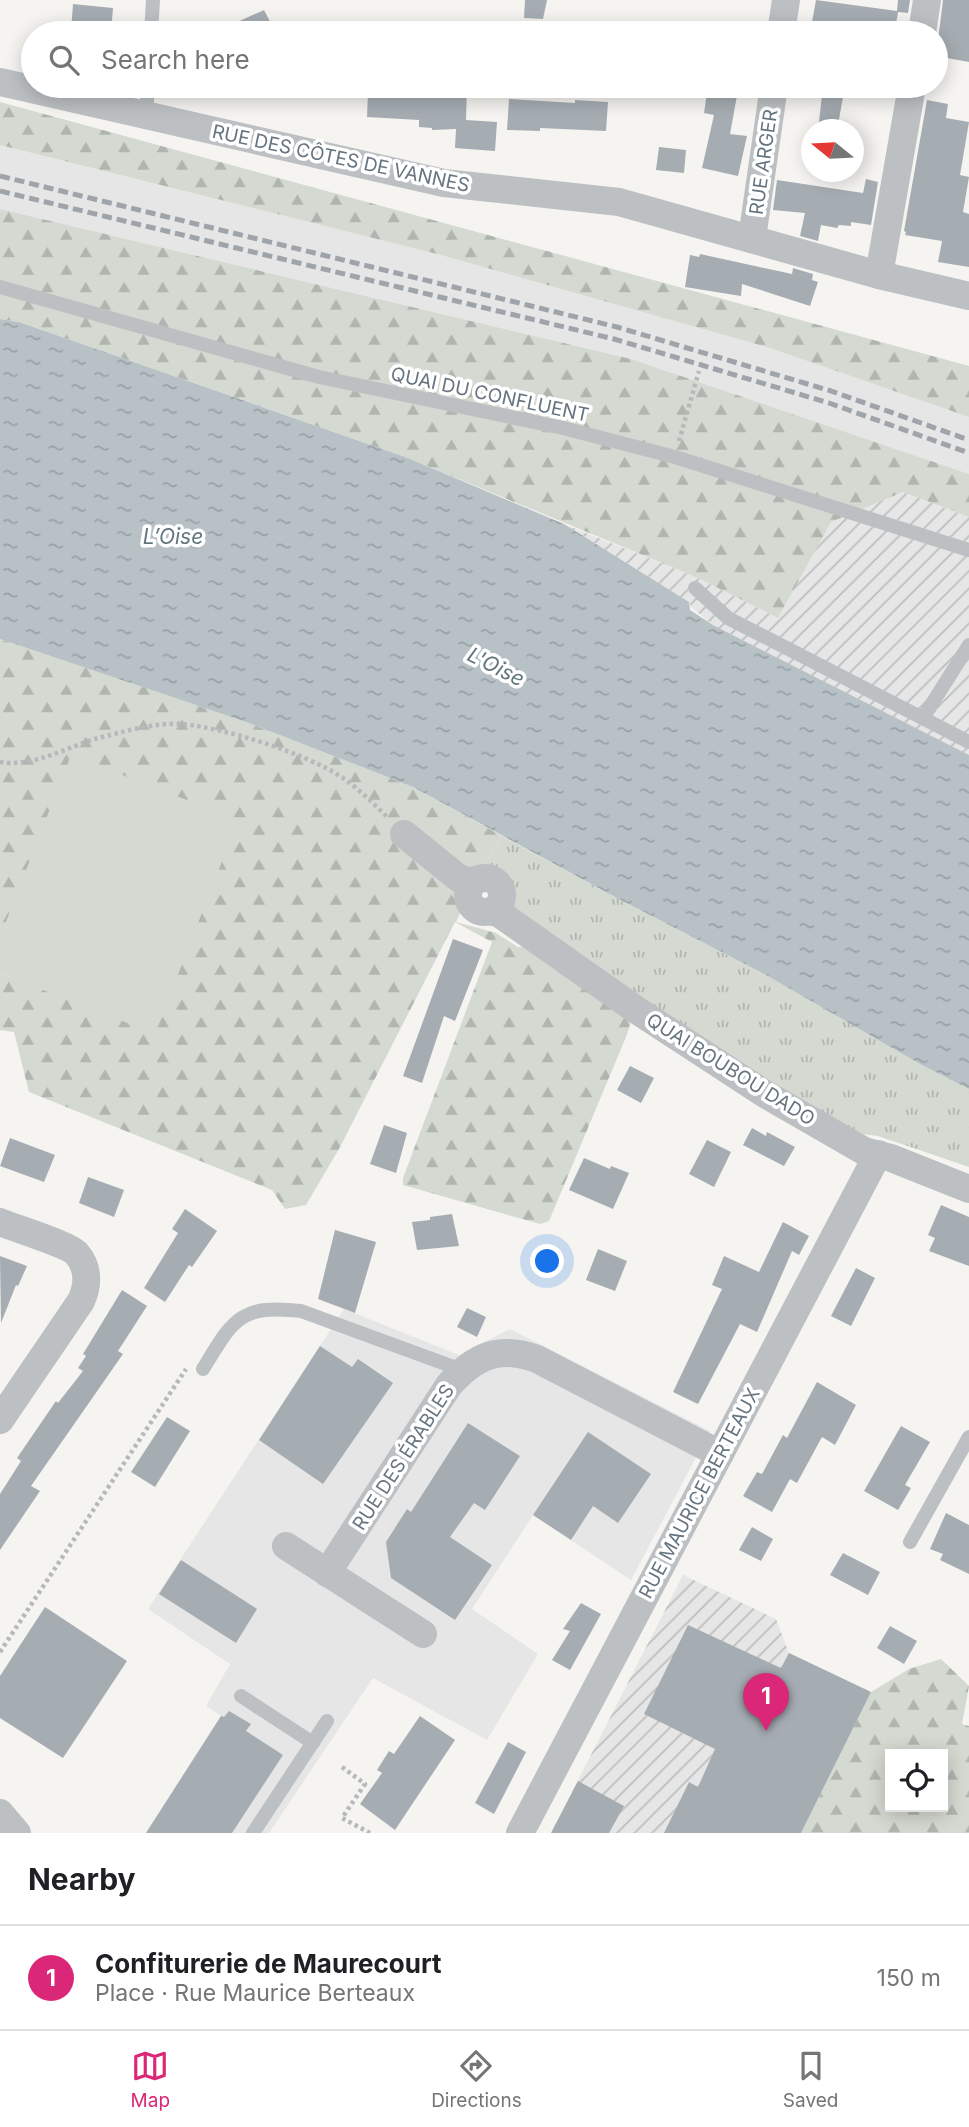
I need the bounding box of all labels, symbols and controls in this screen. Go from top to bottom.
search box [21,21,948,98]
icon: search [45,41,83,79]
text: Search here [101,44,250,75]
street label: RUE ARGER [745,108,782,216]
north arrow [801,119,864,182]
street label: RUE DES CÔTES DE VANNES [210,120,472,197]
street label: QUAI DU CONFLUENT [389,362,591,427]
water label: L’Oise [143,524,203,549]
water label: L'Oise [464,642,529,691]
street label: QUAI BOUBOU DADO [642,1008,819,1131]
your location [530,1244,564,1278]
street label: RUE DES ÉRABLES [347,1379,459,1535]
street label: RUE MAURICE BERTEAUX [634,1384,765,1602]
pin: 1 [743,1673,789,1731]
map controls [885,1749,948,1812]
button: locate [885,1749,948,1812]
text: Nearby [28,1861,136,1897]
text: Confiturerie de Maurecourt [95,1948,442,1979]
text: 1 [46,1964,56,1992]
text: 150 m [877,1964,941,1992]
text: Place · Rue Maurice Berteaux [95,1979,415,2007]
tab: Map [131,2047,170,2112]
tab: Directions [431,2047,522,2112]
tab: Saved [783,2047,838,2112]

